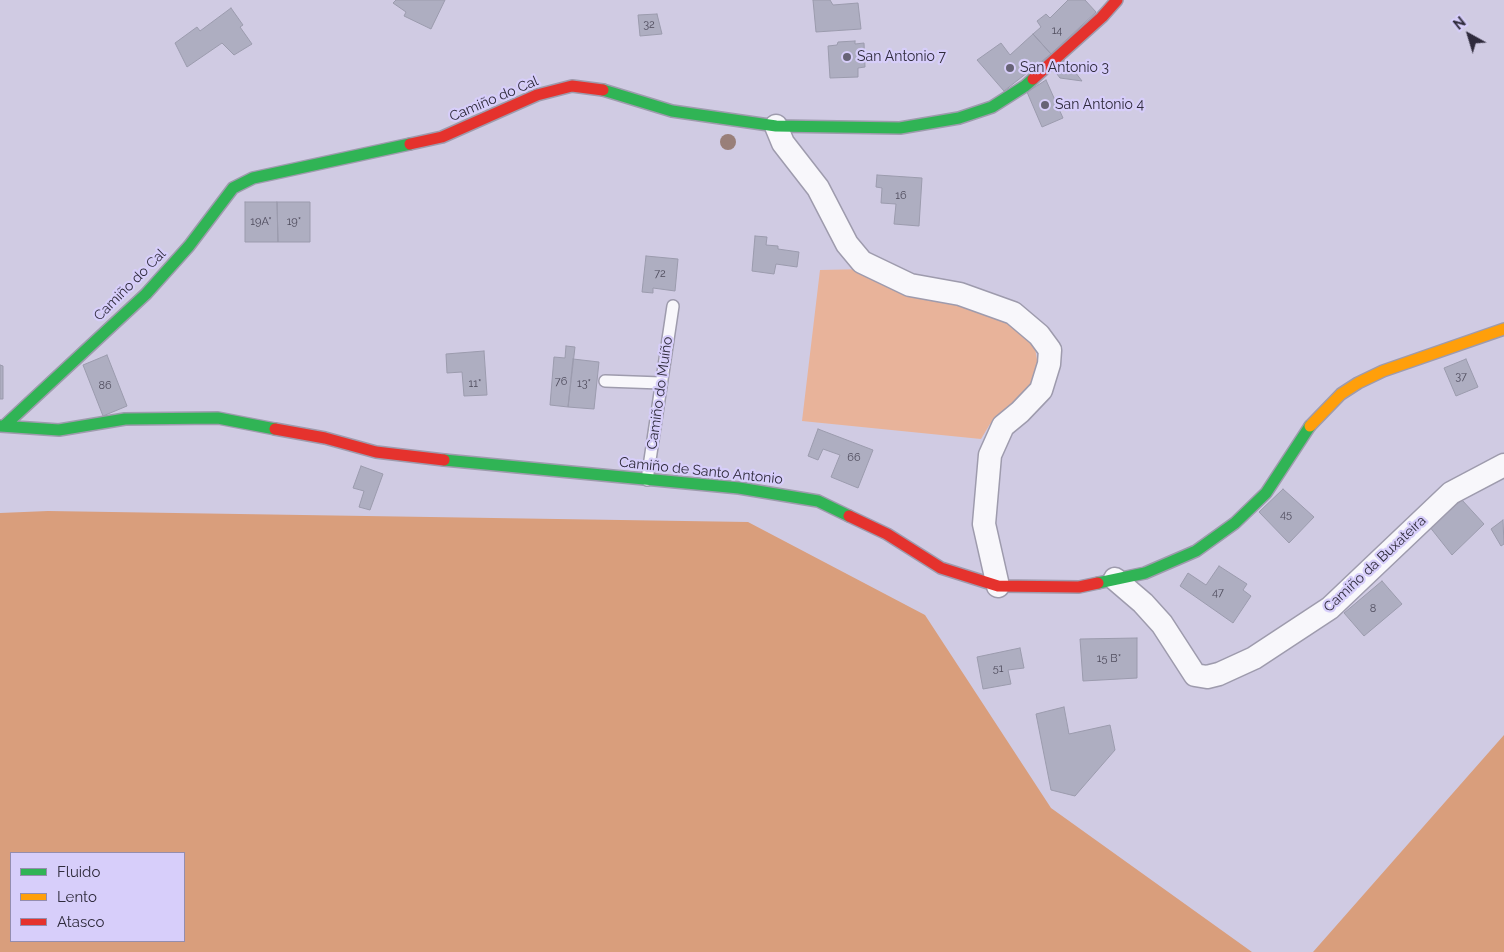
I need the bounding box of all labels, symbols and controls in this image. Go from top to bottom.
north arrow [1444,10,1494,60]
text: N [1450,14,1469,33]
house number: 32 [643,18,655,32]
house number: 14 [1052,24,1062,38]
place label: San Antonio 7 [857,49,946,65]
marker: San Antonio 7 [841,51,853,63]
place label: San Antonio 3 [1020,60,1109,76]
marker: San Antonio 3 [1004,62,1016,74]
street label: Camiño do Cal [447,73,541,125]
place label: San Antonio 4 [1055,97,1144,113]
marker: San Antonio 4 [1039,99,1051,111]
house number: 16 [895,189,907,203]
house number: 19A* [250,215,272,229]
house number: 19* [287,215,301,229]
street label: Camiño do Cal [91,246,169,324]
house number: 72 [654,267,666,281]
street label: Camiño do Muíño [644,335,676,451]
house number: 37 [1455,370,1467,384]
house number: 76 [555,375,567,389]
house number: 11* [469,377,481,391]
house number: 13* [577,377,591,391]
house number: 86 [98,379,112,393]
house number: 66 [847,451,861,465]
street label: Camiño de Santo Antonio [618,454,784,488]
house number: 45 [1280,508,1292,522]
street label: Camiño da Buxateira [1320,512,1430,616]
house number: 47 [1212,586,1224,600]
house number: 8 [1370,602,1376,616]
house number: 15 B* [1097,652,1121,666]
house number: 51 [993,662,1003,676]
legend [10,852,185,942]
text: Fluido [57,863,100,881]
text: Lento [57,888,97,906]
text: Atasco [57,913,104,931]

